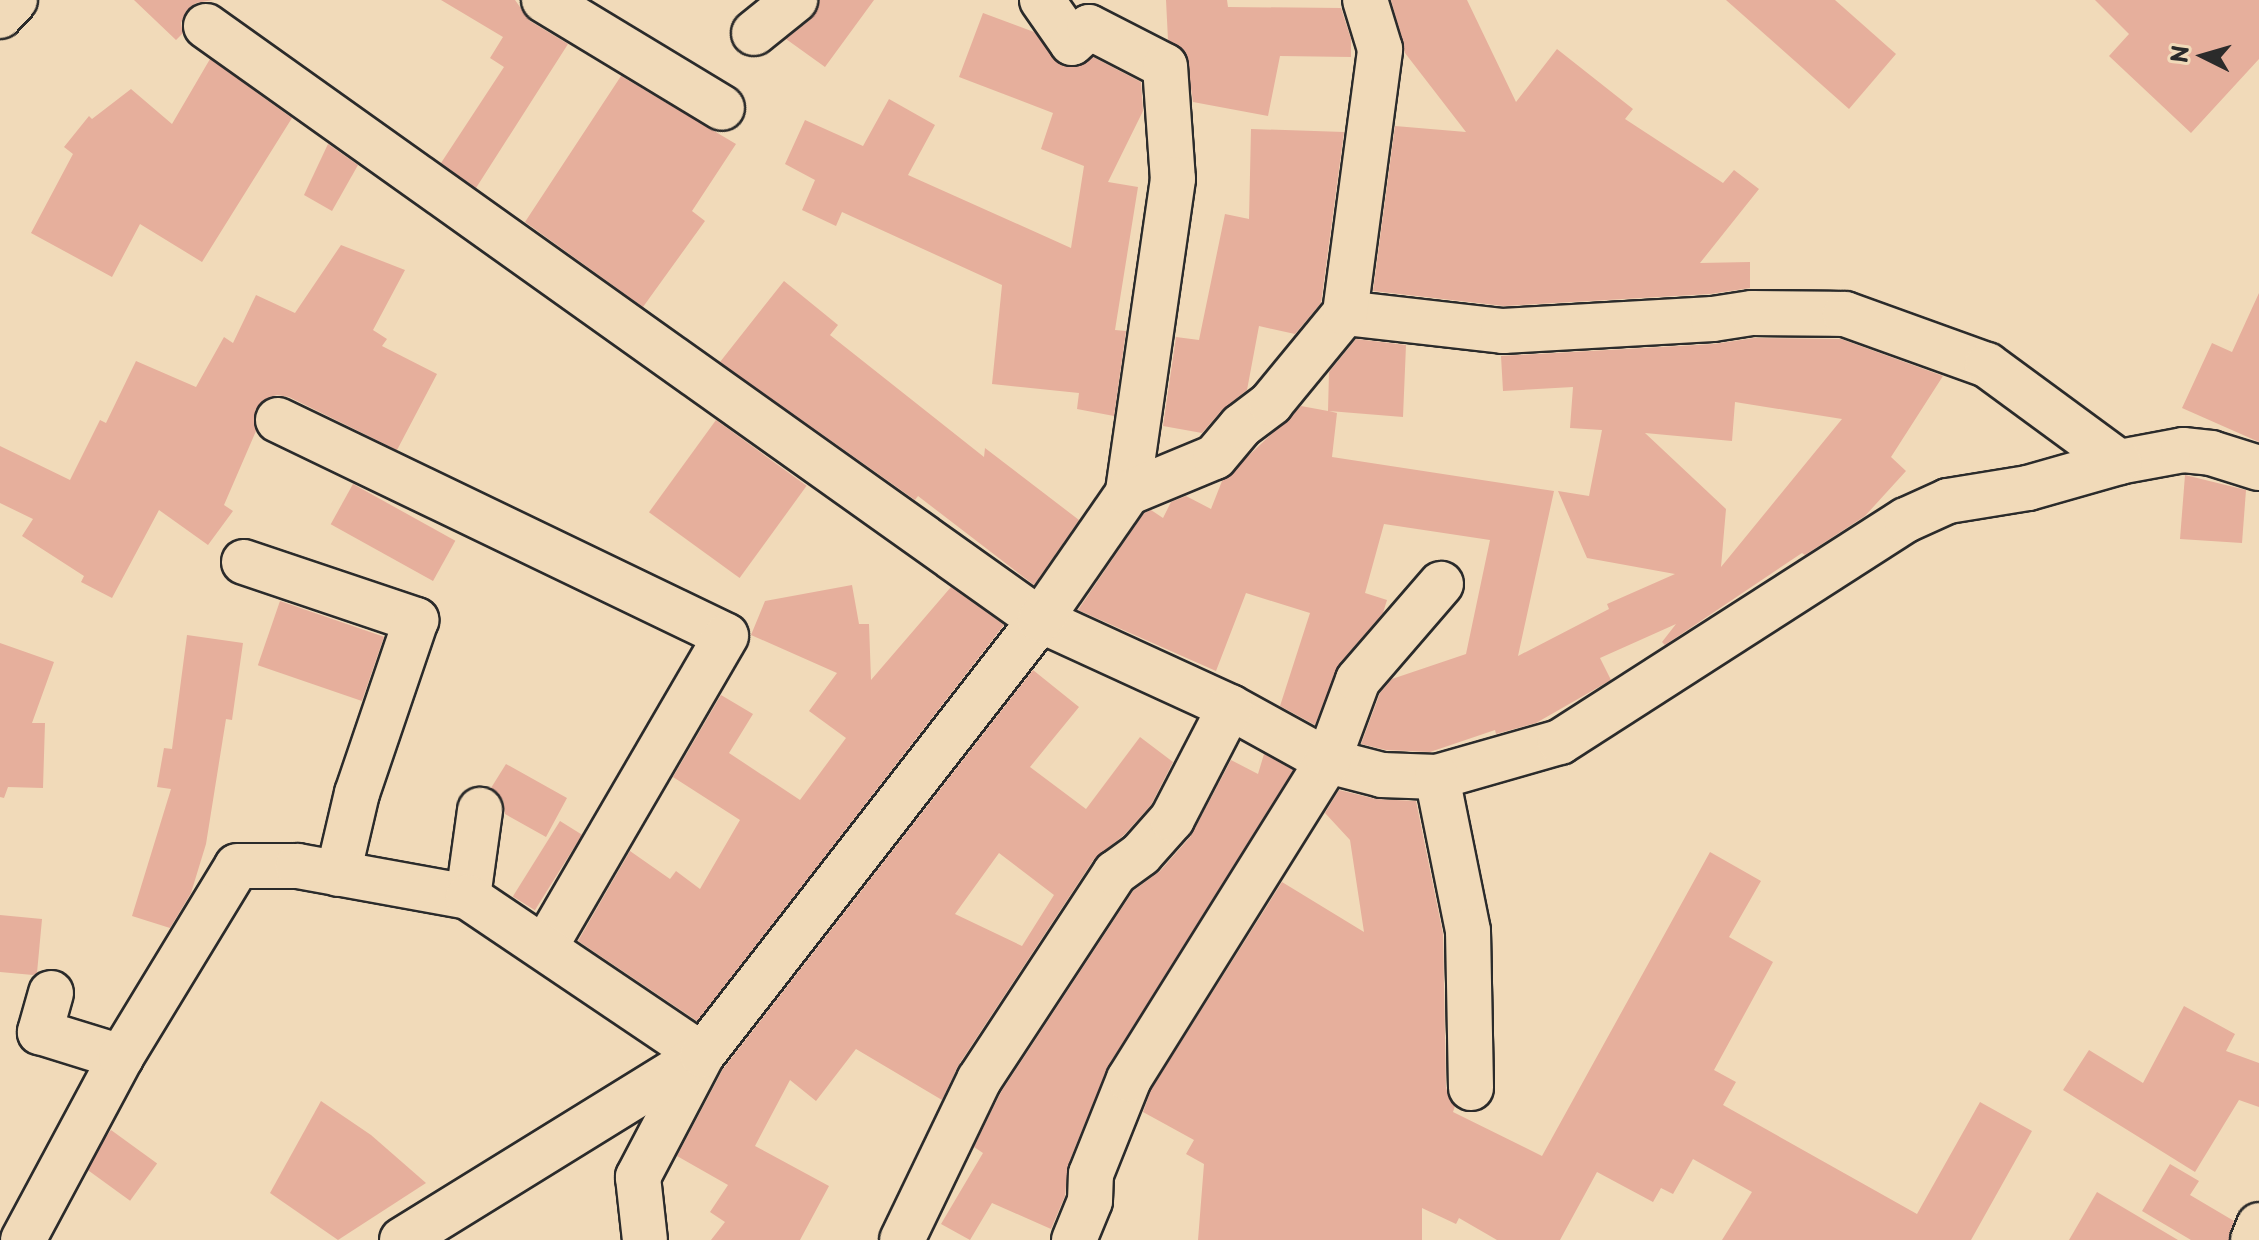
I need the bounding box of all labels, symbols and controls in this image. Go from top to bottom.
north arrow [2163,16,2243,96]
text: N [2161,44,2196,64]

